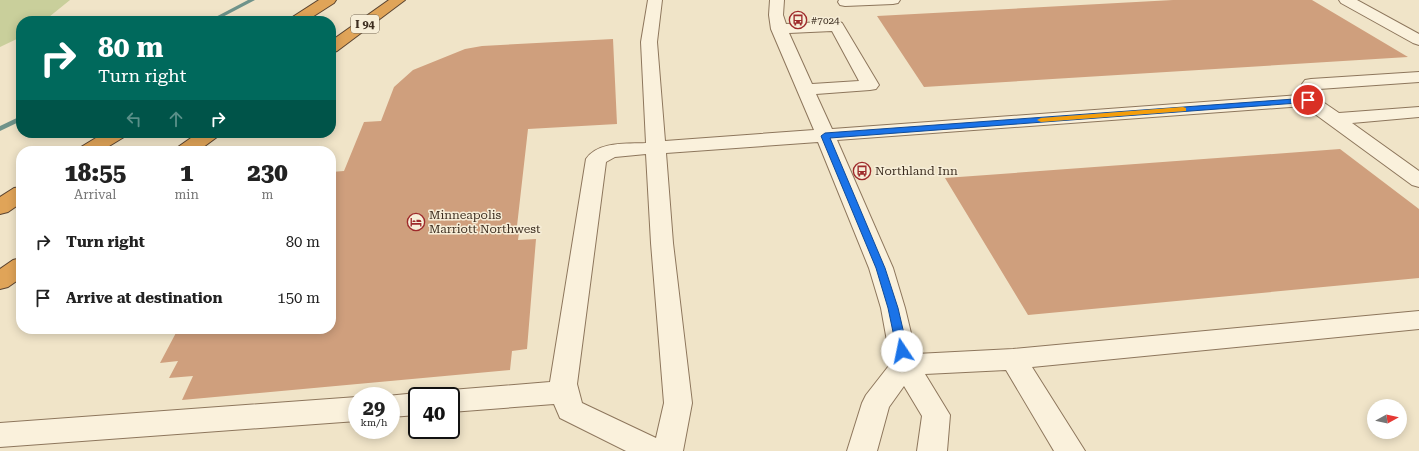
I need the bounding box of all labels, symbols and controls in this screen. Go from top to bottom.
bus stop icon: #7024 [788,10,808,30]
road number: I 94 [351,15,379,33]
place label: #7024 [811,15,840,26]
text: 80 m [98,31,163,64]
icon: right [32,32,84,84]
text: Turn right [98,65,186,86]
pin [1291,83,1325,117]
icon: arrive [1297,89,1319,111]
icon: left [123,108,145,130]
icon: ahead [165,108,187,130]
icon: right [207,108,229,130]
text: 18:55 [64,159,126,187]
text: 1 [180,159,193,187]
text: 230 [247,159,288,187]
bus stop icon: Northland Inn [852,161,872,181]
place label: Northland Inn [875,164,958,178]
text: Arrival [74,187,116,202]
text: min [174,187,199,202]
text: m [261,187,273,202]
place label: Minneapolis Marriott Northwest [429,208,541,236]
hotel icon: Minneapolis Marriott Northwest [406,212,426,232]
icon: right [32,231,54,253]
text: Turn right [66,233,145,251]
text: 80 m [286,233,320,251]
icon: arrive [32,287,54,309]
text: Arrive at destination [66,289,222,307]
text: 150 m [277,289,320,307]
position arrow [881,330,923,372]
speed limit sign: 40 [408,387,460,439]
text: 29 [363,396,385,420]
north arrow [1367,399,1407,439]
map controls [1367,399,1407,439]
text: km/h [361,417,387,428]

